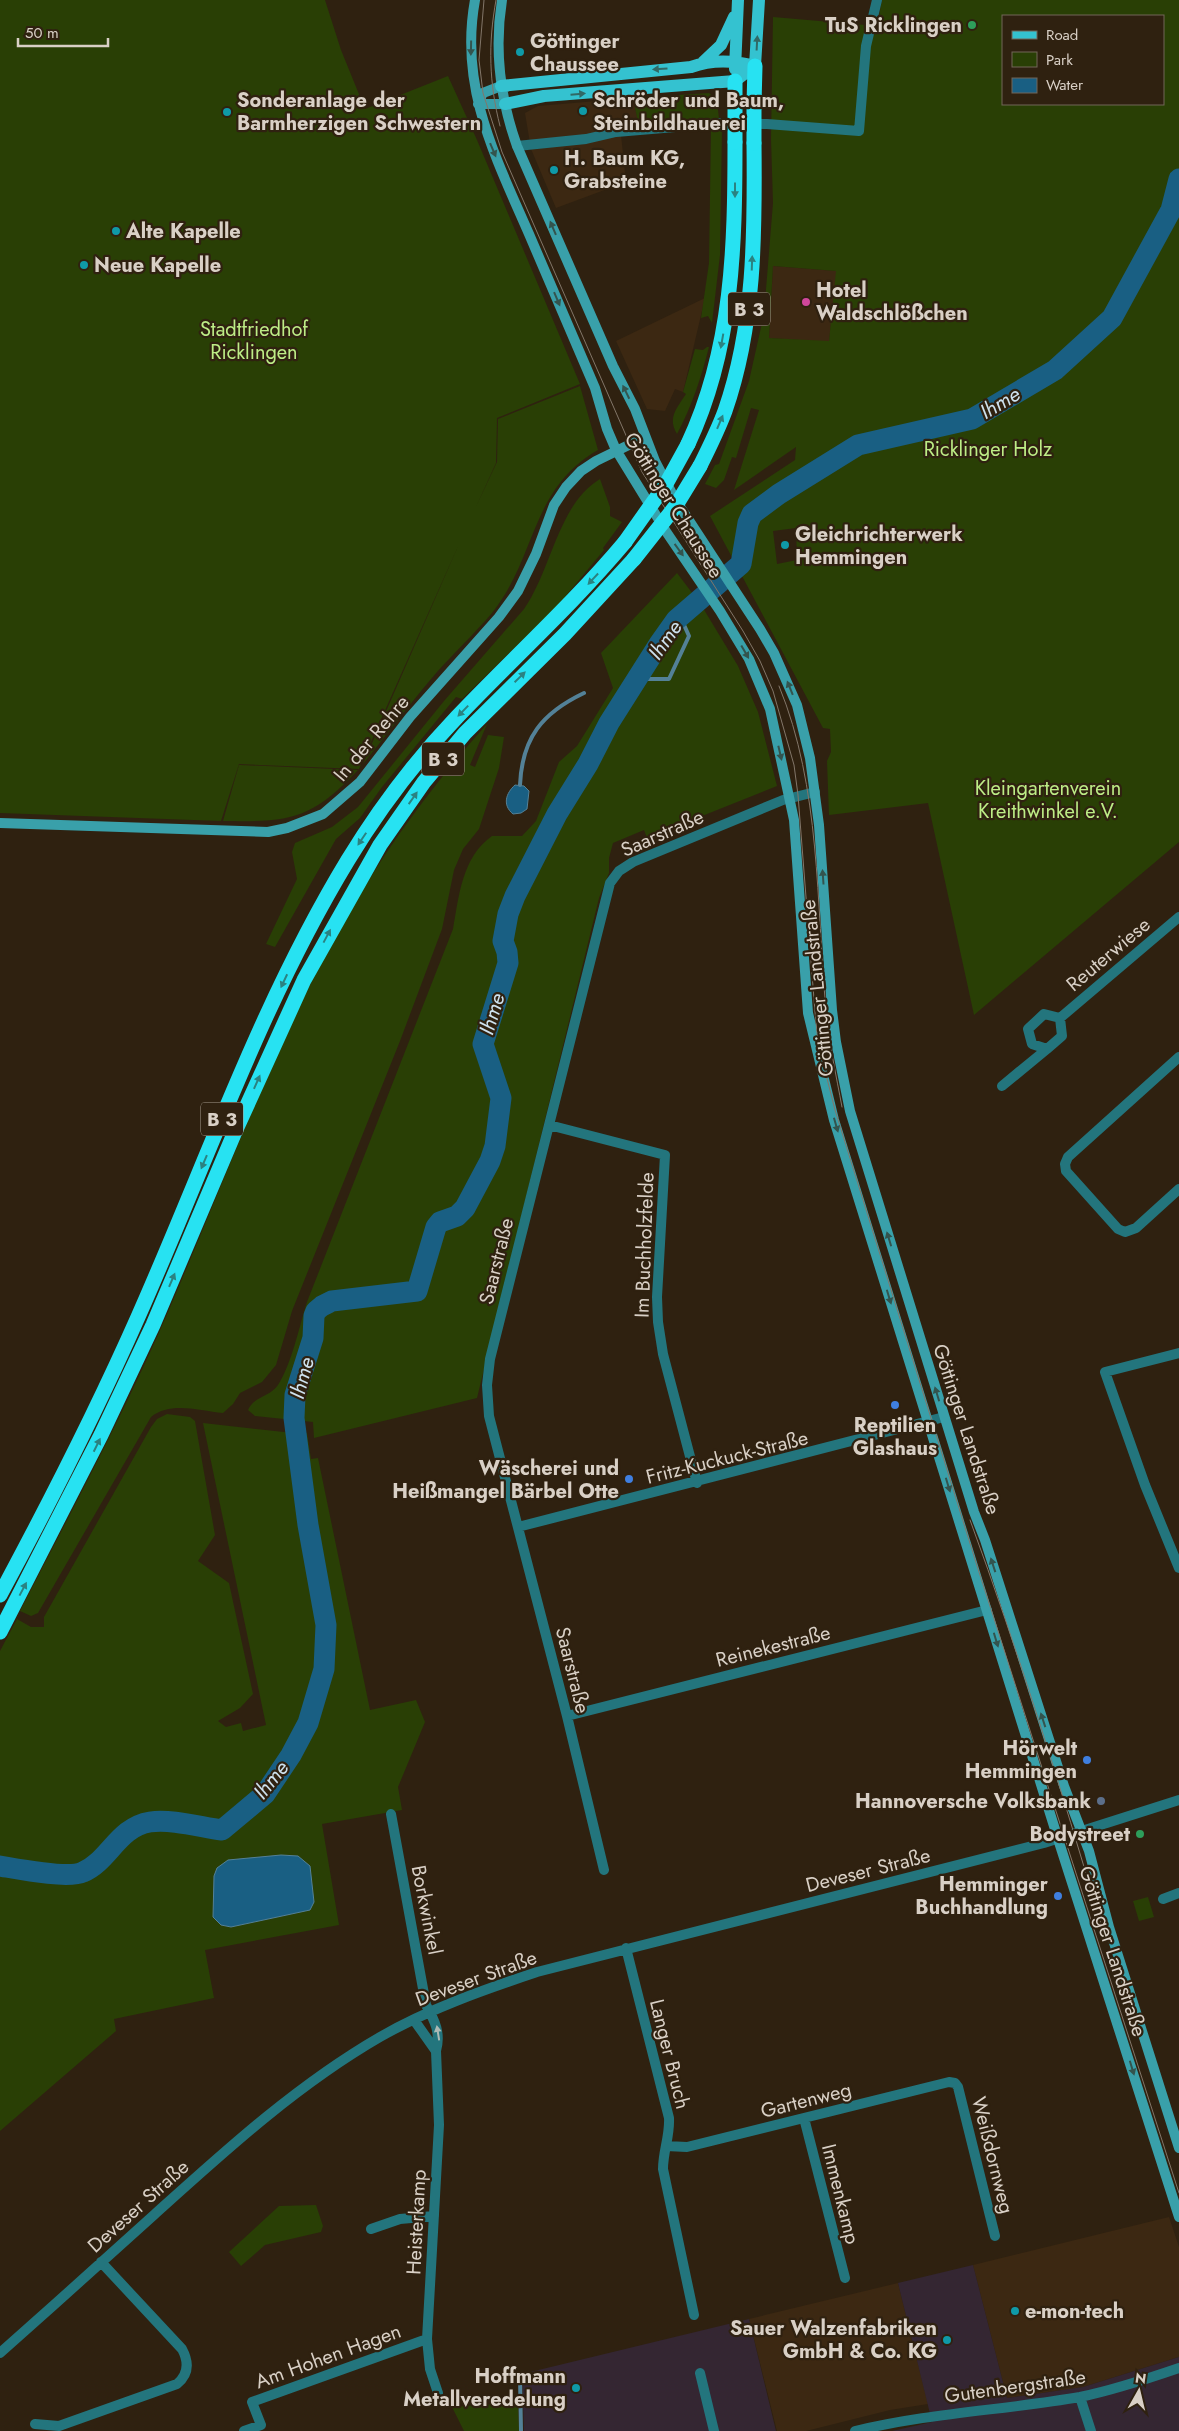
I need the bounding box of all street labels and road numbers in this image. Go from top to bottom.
road number: B 3 [728,292,770,326]
street label: Göttinger Chaussee [617,427,730,584]
street label: In der Rehre [327,689,416,788]
road number: B 3 [422,742,464,776]
street label: Saarstraße [616,802,708,865]
street label: Göttinger Landstraße [794,898,841,1078]
street label: Reuterwiese [1060,910,1157,998]
road number: B 3 [201,1102,243,1136]
street label: Im Buchholzfelde [627,1172,662,1318]
street label: Saarstraße [472,1215,521,1307]
street label: Göttinger Landstraße [925,1340,1008,1518]
street label: Fritz-Kuckuck-Straße [643,1423,811,1492]
street label: Reinekestraße [713,1618,834,1675]
street label: Saarstraße [548,1624,597,1716]
street label: Deveser Straße [803,1841,933,1900]
street label: Göttinger Landstraße [1071,1862,1154,2040]
street label: Borkwinkel [404,1863,449,1957]
street label: Deveser Straße [411,1943,541,2014]
street label: Langer Bruch [642,1996,697,2112]
street label: Gartenweg [758,2075,854,2126]
street label: Weißdornweg [964,2094,1021,2217]
street label: Immenkamp [814,2141,867,2247]
street label: Deveser Straße [81,2153,195,2260]
street label: Heisterkamp [399,2169,434,2275]
street label: Am Hohen Hagen [251,2317,405,2396]
street label: Gutenbergstraße [943,2362,1087,2411]

